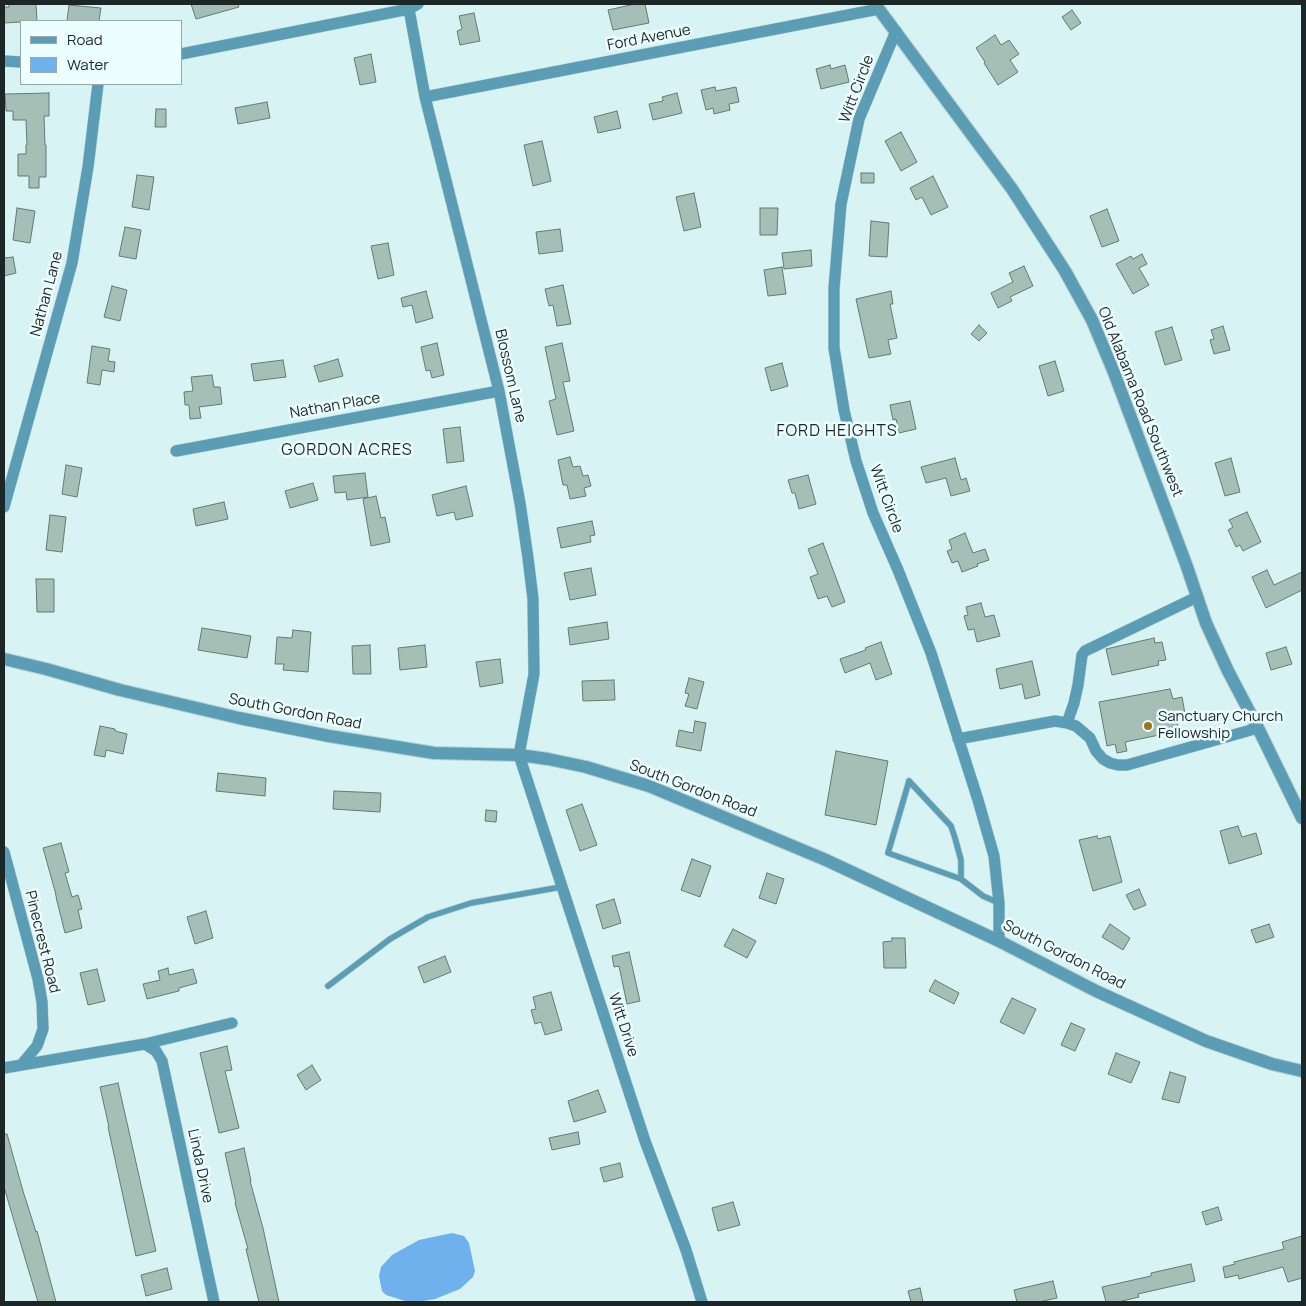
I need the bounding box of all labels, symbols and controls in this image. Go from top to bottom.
legend [20,20,182,85]
street label: Ford Avenue [606,21,692,55]
text: Road [67,29,103,50]
street label: Witt Circle [836,53,878,125]
text: Water [67,54,109,75]
street label: Nathan Lane [27,249,67,339]
street label: Old Alabama Road Southwest [1094,304,1186,500]
street label: Blossom Lane [490,327,530,425]
street label: Nathan Place [288,389,382,423]
district label: FORD HEIGHTS [775,422,899,442]
district label: GORDON ACRES [280,441,414,461]
street label: Witt Circle [865,462,907,536]
street label: South Gordon Road [227,690,363,734]
place label: Sanctuary Church Fellowship [1158,708,1283,743]
marker: Sanctuary Church Fellowship [1142,720,1154,732]
street label: South Gordon Road [627,756,759,822]
street label: Pinecrest Road [21,889,63,995]
street label: South Gordon Road [1000,916,1128,994]
street label: Witt Drive [604,991,642,1059]
street label: Linda Drive [183,1127,217,1205]

